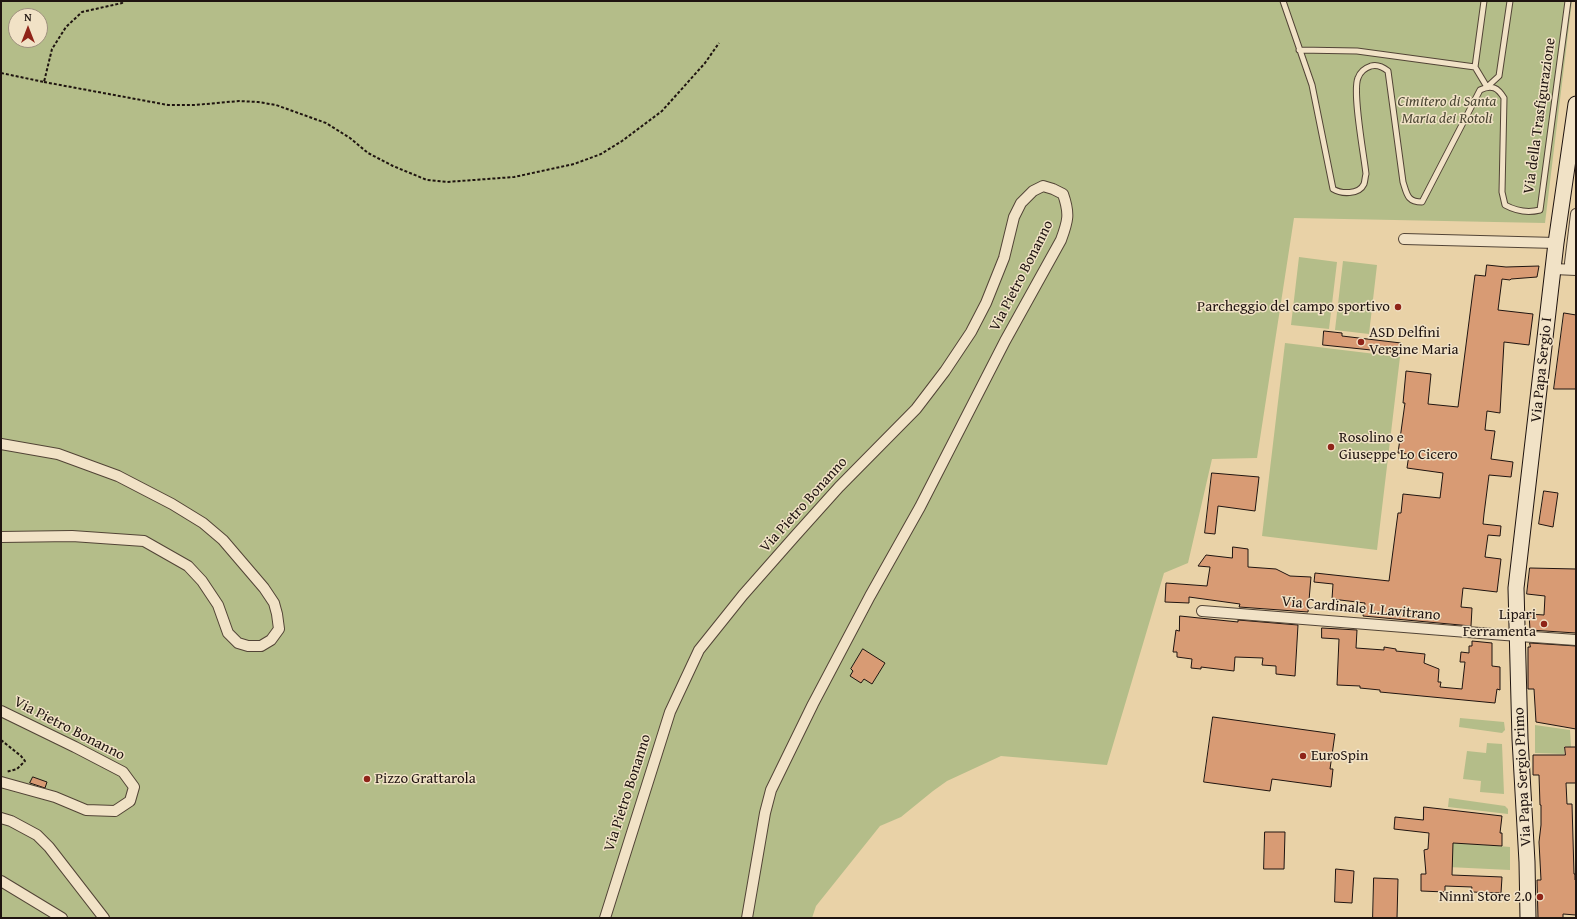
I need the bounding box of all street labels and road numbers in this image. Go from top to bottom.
street label: Via della Trasfigurazione [1520,37,1560,195]
street label: Via Pietro Bonanno [986,218,1058,334]
street label: Via Papa Sergio I [1528,316,1556,424]
street label: Via Pietro Bonanno [756,454,852,556]
street label: Via Cardinale L.Lavitrano [1281,593,1441,625]
street label: Via Pietro Bonanno [11,693,127,765]
street label: Via Papa Sergio Primo [1510,707,1536,847]
street label: Via Pietro Bonanno [601,732,655,854]

